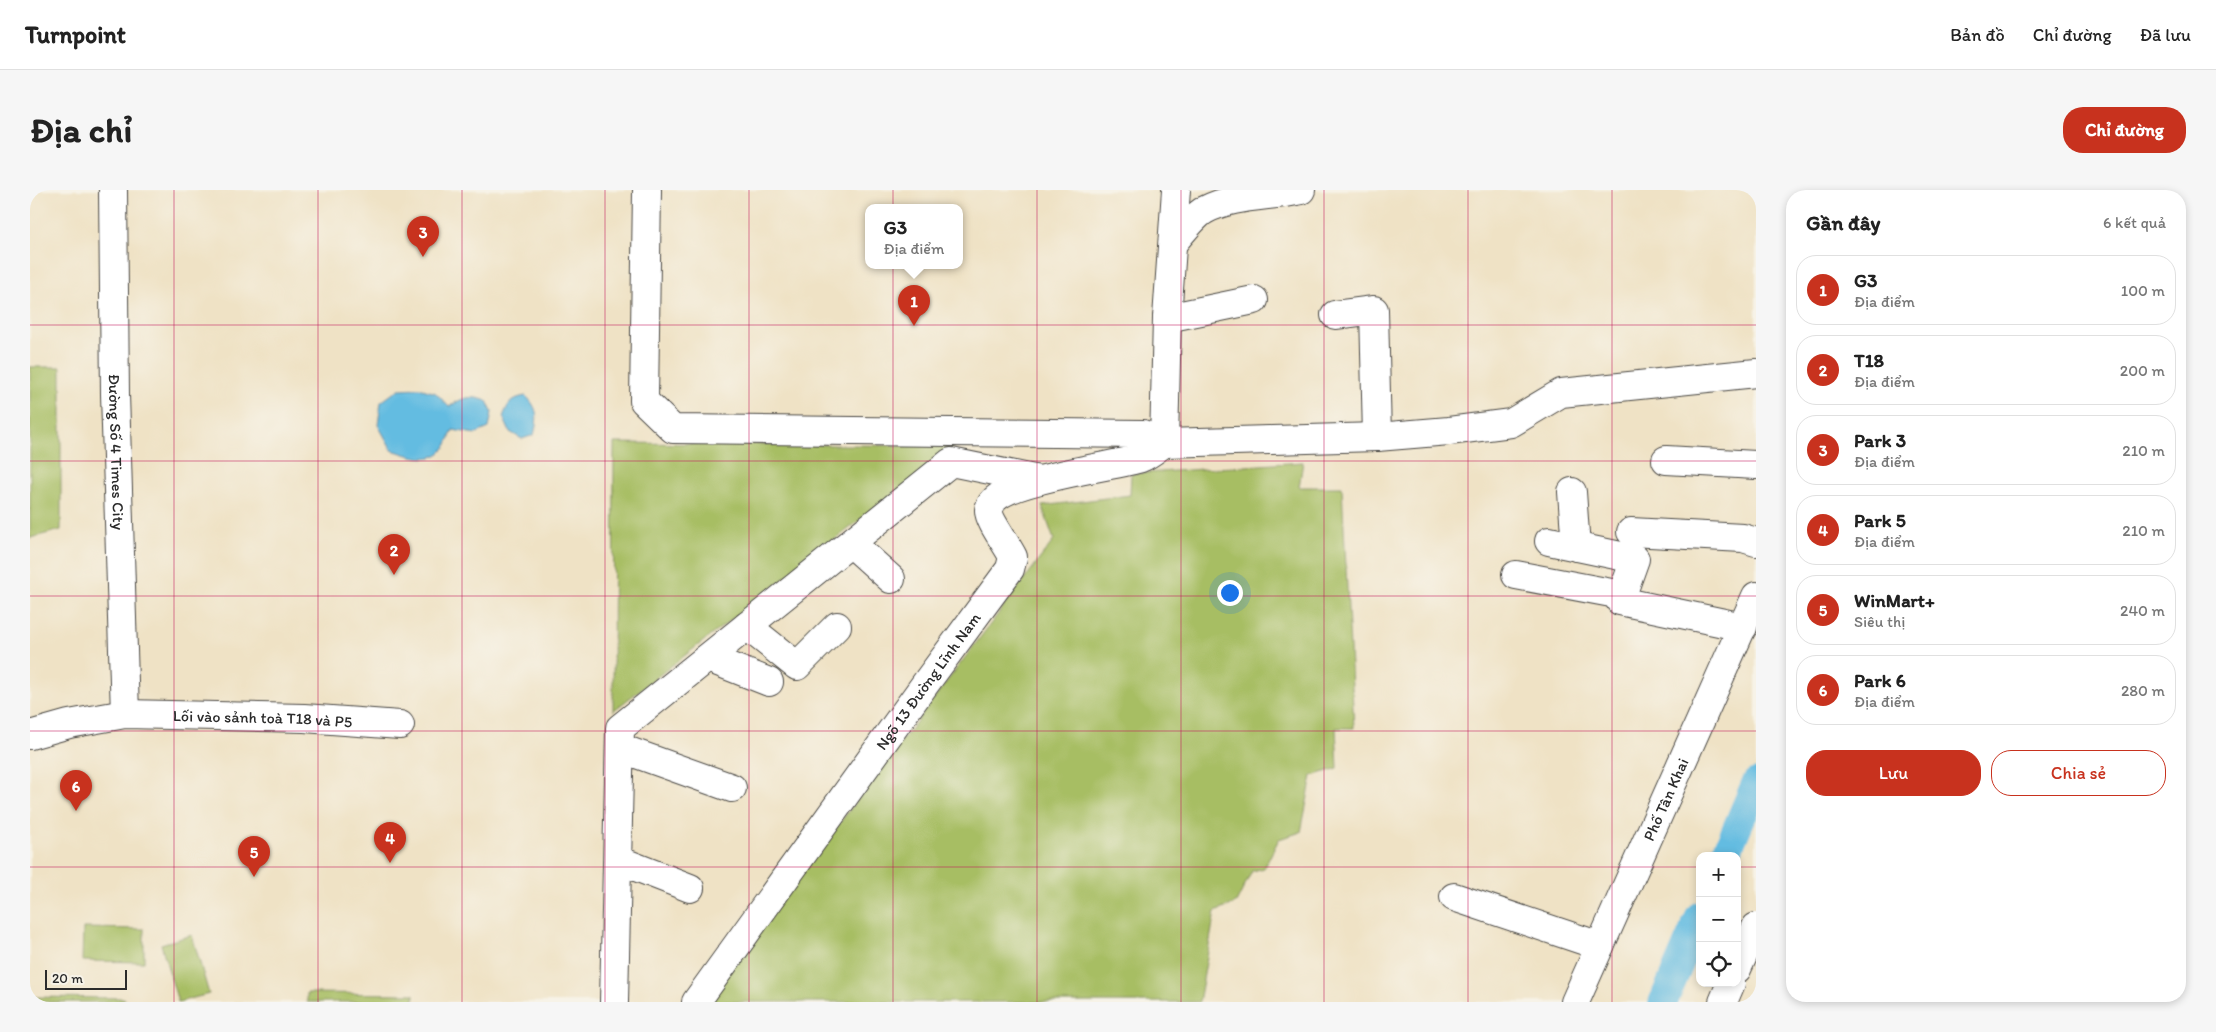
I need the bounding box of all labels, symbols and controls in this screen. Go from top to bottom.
text: Turnpoint [25,20,126,49]
text: Bản đồ [1950,24,2005,46]
text: Chỉ đường [2033,24,2112,46]
text: Đã lưu [2140,24,2191,46]
button: Chỉ đường [2063,107,2186,153]
text: Địa chỉ [30,109,132,151]
popup [865,204,963,269]
text: Gần đây [1806,210,1880,235]
text: 6 kết quả [2103,213,2166,232]
pin: 3 [407,216,439,257]
text: G3 [884,216,907,239]
text: Địa điểm [884,239,944,258]
text: G3 [1854,269,1877,292]
text: 1 [1819,281,1827,300]
text: 100 m [2121,281,2165,300]
pin: 1 [898,285,930,326]
text: Địa điểm [1854,292,1915,311]
text: T18 [1854,349,1884,372]
text: 2 [1819,361,1827,380]
text: 200 m [2120,361,2165,380]
text: Địa điểm [1854,372,1915,391]
street label: Đường Số 4 Times City [105,374,129,531]
text: Park 3 [1854,429,1906,452]
text: 3 [1819,441,1827,460]
text: 210 m [2122,441,2165,460]
text: Địa điểm [1854,452,1915,471]
text: Park 5 [1854,509,1906,532]
text: 4 [1818,521,1828,540]
text: 210 m [2122,521,2165,540]
text: Địa điểm [1854,532,1915,551]
pin: 2 [378,534,410,575]
your location [1217,580,1243,606]
text: WinMart+ [1854,589,1935,612]
text: 5 [1819,601,1827,620]
text: 240 m [2120,601,2165,620]
street label: Ngõ 13 Đường Lĩnh Nam [871,608,984,753]
text: Siêu thị [1854,612,1905,631]
text: Park 6 [1854,669,1906,692]
text: 6 [1819,681,1827,700]
text: 280 m [2121,681,2165,700]
text: Địa điểm [1854,692,1915,711]
street label: Lối vào sảnh toà T18 và P5 [173,706,353,731]
button: Lưu [1806,750,1981,796]
button: Chia sẻ [1991,750,2166,796]
street label: Phố Tân Khai [1639,755,1692,844]
pin: 6 [60,770,92,811]
pin: 4 [374,822,406,863]
pin: 5 [238,836,270,877]
map controls [1696,852,1741,987]
button: + [1696,852,1741,897]
button: − [1696,897,1741,942]
button: locate [1696,942,1741,987]
scale bar [45,967,128,990]
text: 20 m [52,970,83,987]

